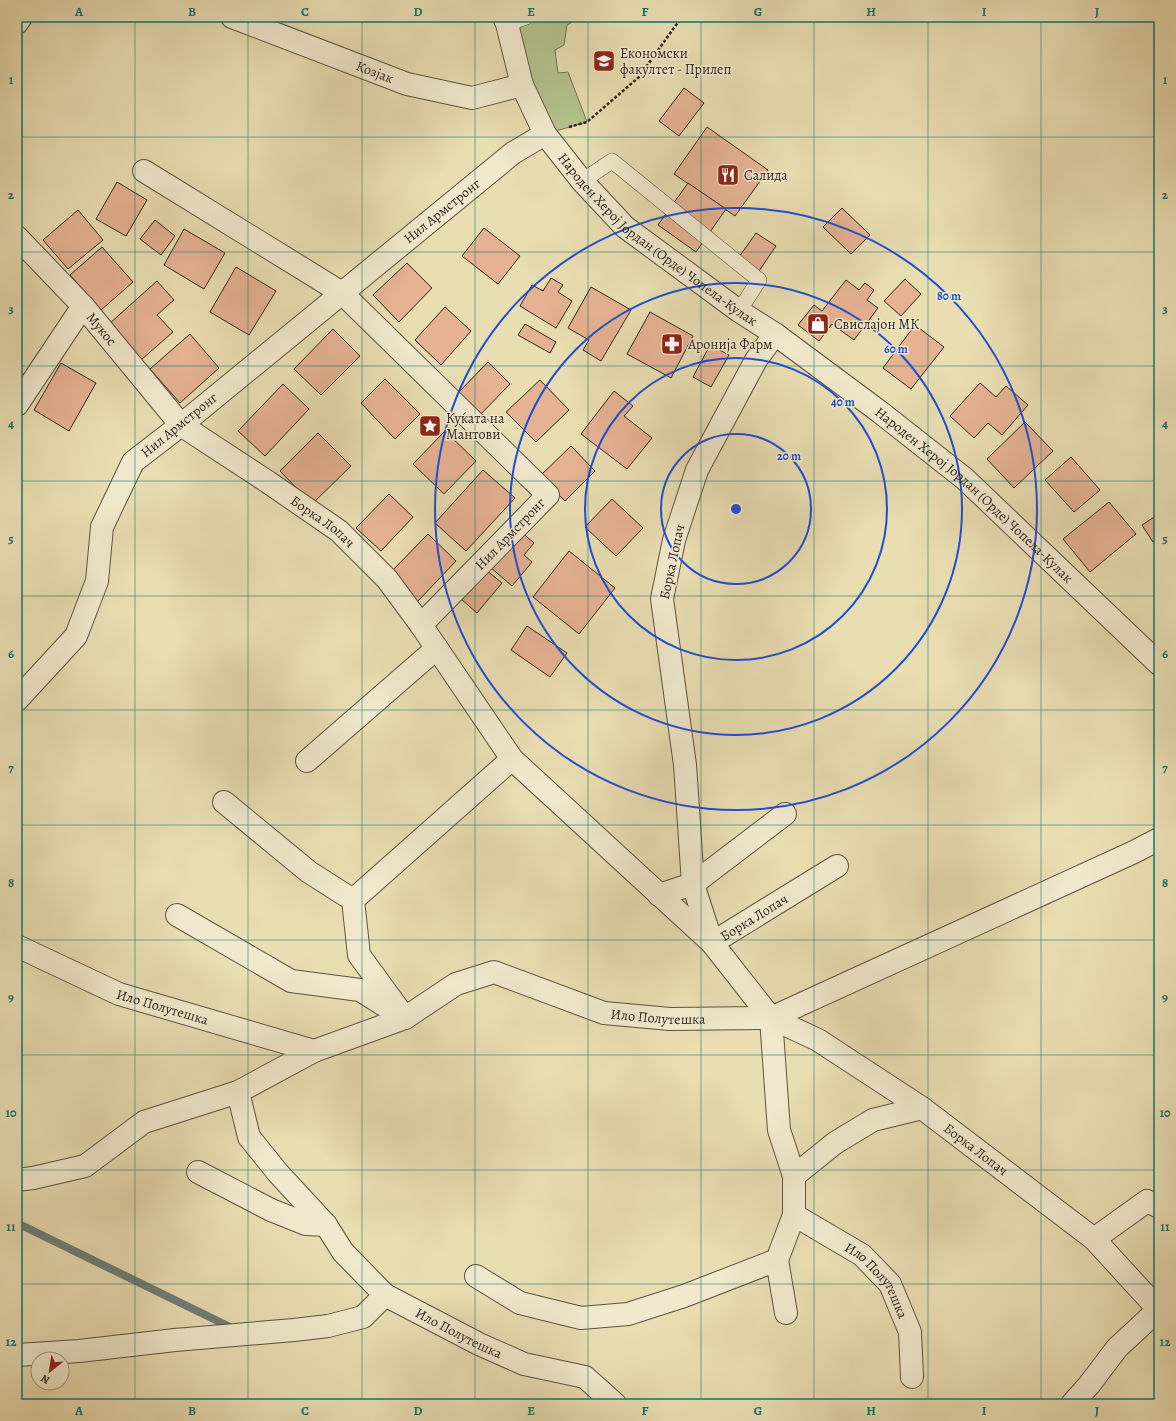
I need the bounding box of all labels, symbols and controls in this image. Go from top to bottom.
text: A [74,3,84,20]
text: B [188,3,196,20]
text: C [301,3,309,20]
text: D [413,3,423,20]
text: E [527,3,535,20]
text: F [642,3,649,20]
text: G [754,3,762,20]
text: H [866,3,876,20]
text: I [982,3,987,20]
text: J [1095,3,1099,20]
place label: Економски факултет - Прилеп [620,44,732,79]
school or university icon: Економски факултет - Прилеп [591,48,617,74]
street label: Козјак [353,56,396,88]
text: 1 [9,71,14,88]
text: 1 [1163,71,1168,88]
street label: Народен Херој Јордан (Орде) Чопела-Кулак [554,149,761,330]
restaurant icon: Салида [715,162,741,188]
place label: Салида [744,166,788,185]
street label: Нил Армстронг [400,174,485,248]
text: 2 [8,186,15,203]
text: 2 [1162,186,1169,203]
text: 80 m [937,288,961,304]
text: 3 [8,300,14,317]
text: 3 [1162,300,1168,317]
street label: Мукос [82,308,121,350]
shop icon: Свислајон МК [805,311,831,337]
place label: Свислајон МК [834,315,919,334]
pharmacy icon: Аронија Фарм [659,331,685,357]
place label: Аронија Фарм [687,335,772,354]
text: 60 m [884,341,908,357]
street label: Нил Армстронг [137,388,222,462]
text: 40 m [831,394,855,410]
street label: Народен Херој Јордан (Орде) Чопела-Кулак [871,402,1078,587]
place label: Куќата на Мантови [446,409,505,444]
place icon: Куќата на Мантови [417,413,443,439]
text: 4 [8,415,14,432]
text: 4 [1162,415,1168,432]
text: 20 m [777,448,801,464]
street label: Борка Лопач [287,491,360,552]
street label: Нил Армстронг [471,494,549,574]
centre of rings [729,502,743,516]
street label: Борка Лопач [655,523,689,601]
text: 5 [8,530,14,547]
text: 5 [1162,530,1168,547]
text: 6 [8,645,14,662]
text: 6 [1162,645,1168,662]
text: 7 [8,759,14,776]
text: 7 [1162,759,1168,776]
text: 8 [8,874,14,891]
text: 8 [1162,874,1168,891]
street label: Борка Лопач [717,889,792,945]
street label: Ило Полутешка [114,984,211,1029]
text: 9 [8,989,14,1006]
text: 9 [1162,989,1168,1006]
street label: Ило Полутешка [610,1004,706,1029]
text: 10 [5,1104,17,1121]
text: 10 [1159,1104,1171,1121]
street label: Борка Лопач [940,1118,1012,1180]
text: 11 [6,1218,16,1235]
text: 11 [1160,1218,1170,1235]
street label: Ило Полутешка [841,1237,913,1322]
street label: Ило Полутешка [412,1303,506,1363]
text: 12 [6,1333,17,1350]
text: 12 [1160,1333,1171,1350]
north arrow [30,1351,70,1391]
text: N [38,1371,52,1388]
text: A [74,1402,84,1419]
text: B [188,1402,196,1419]
text: C [301,1402,309,1419]
text: D [413,1402,423,1419]
text: E [527,1402,535,1419]
text: F [642,1402,649,1419]
text: G [754,1402,762,1419]
text: H [866,1402,876,1419]
text: I [982,1402,987,1419]
text: J [1095,1402,1099,1419]

